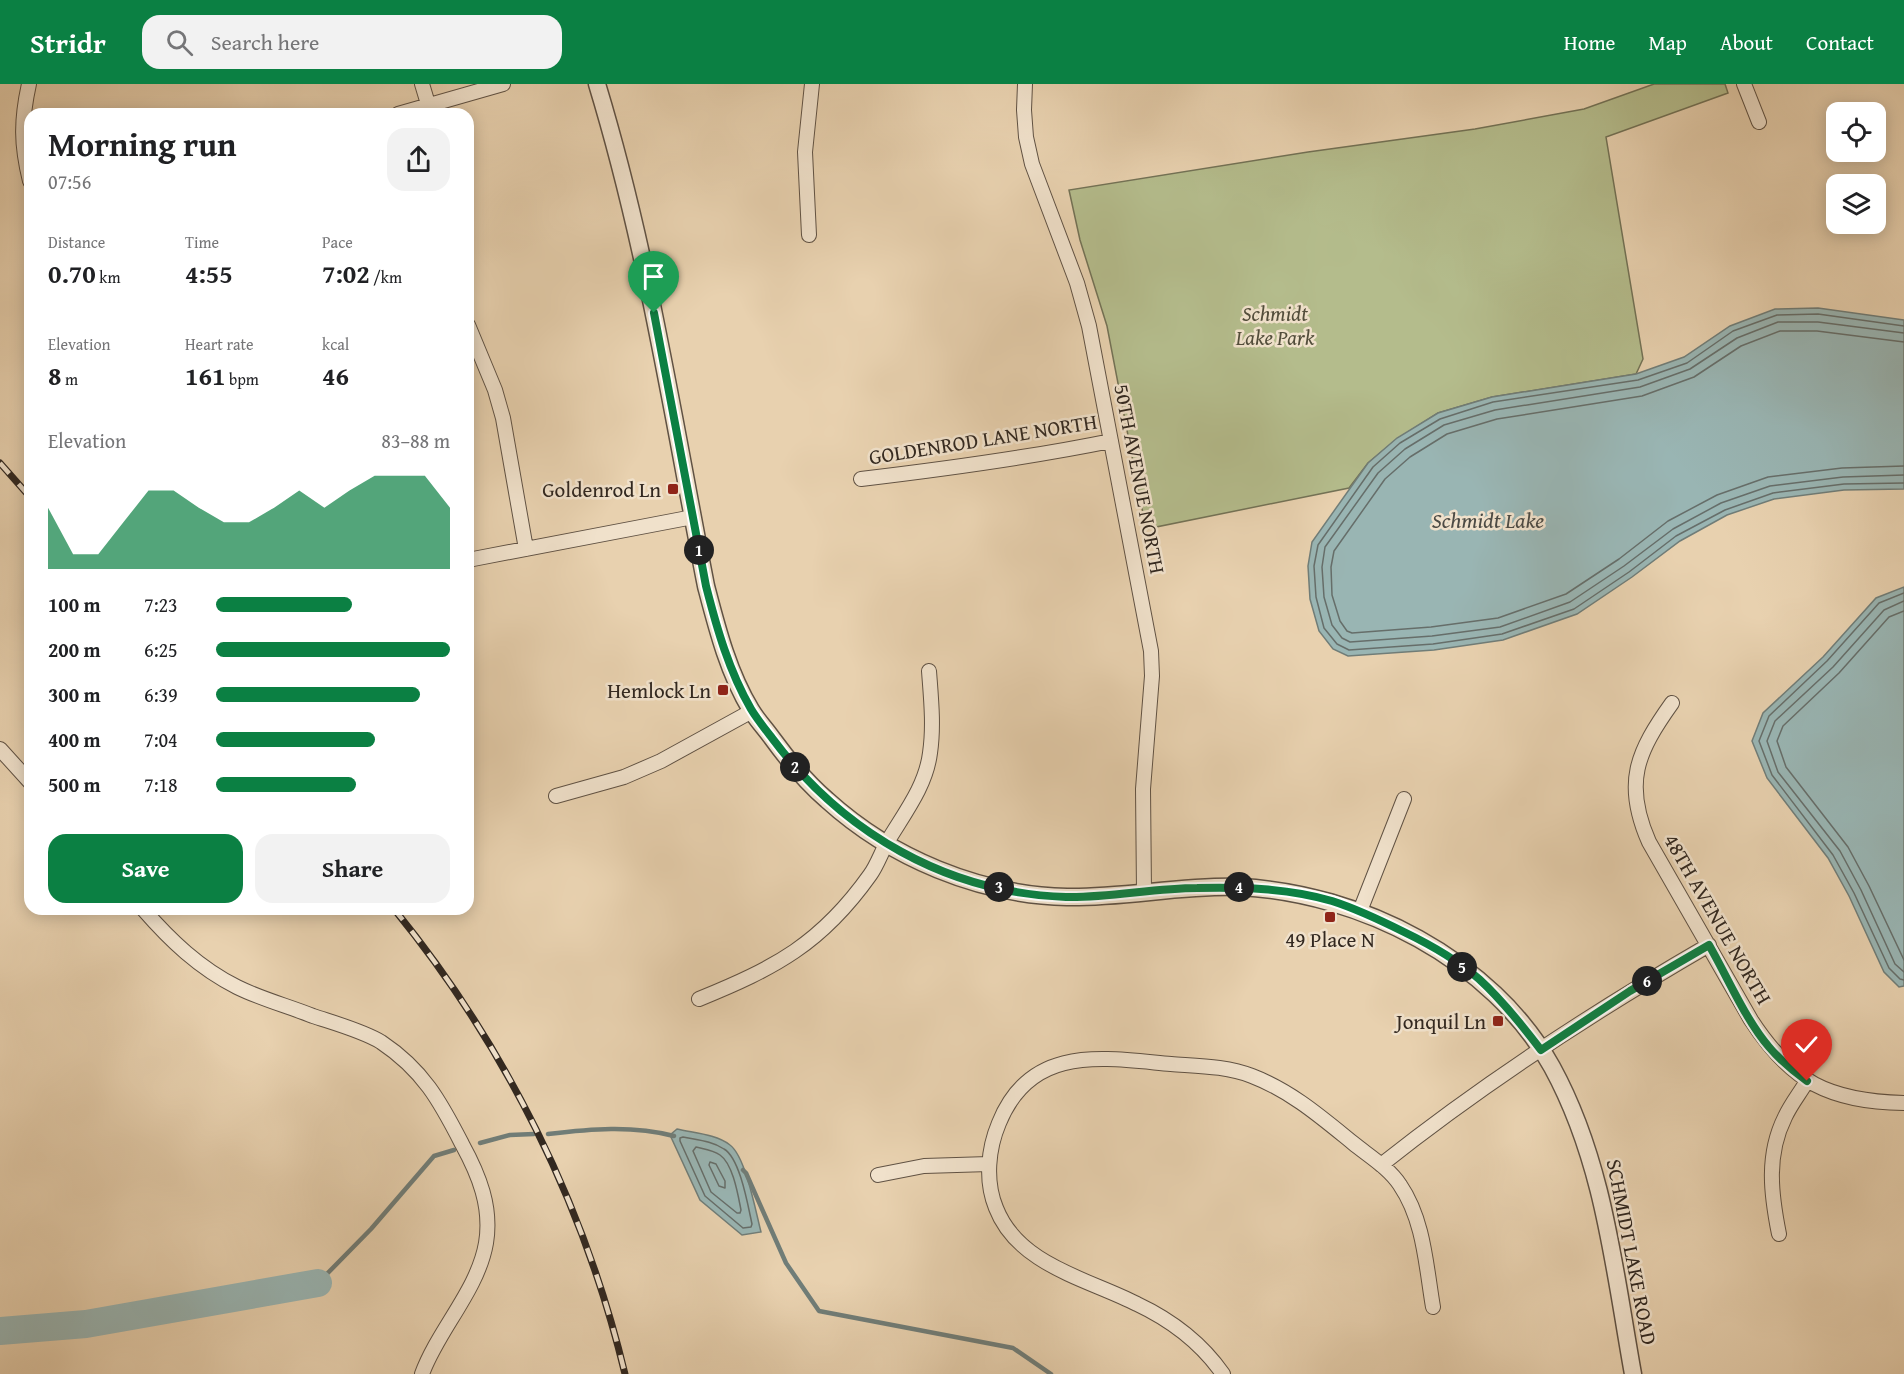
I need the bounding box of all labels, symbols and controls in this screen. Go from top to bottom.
search box [142,15,562,69]
text: Stridr [30,22,106,63]
icon: search [163,26,196,59]
text: Search here [211,26,319,58]
text: Home [1564,27,1615,58]
text: Map [1648,27,1687,58]
text: About [1720,27,1773,58]
text: Contact [1806,27,1874,58]
map controls [1826,102,1886,234]
button: locate [1826,102,1886,162]
text: Morning run [48,120,237,168]
button: share [387,128,450,191]
text: 07:56 [48,167,91,196]
button: layers [1826,174,1886,234]
text: Distance [48,230,105,254]
text: Time [185,230,219,254]
text: Pace [322,230,353,254]
pin [628,251,679,313]
text: 0.70 [48,254,96,293]
text: 4:55 [185,254,233,293]
text: 7:02 [322,254,370,293]
icon: arrive [637,260,670,293]
text: km [96,265,120,289]
text: /km [370,265,402,289]
park label: Schmidt Lake Park [1235,298,1315,353]
text: Elevation [48,332,111,356]
text: Heart rate [185,332,254,356]
text: kcal [322,332,349,356]
text: 8 [48,356,61,395]
text: 161 [185,356,225,395]
text: 46 [322,356,349,395]
text: m [61,367,78,391]
text: bpm [225,367,259,391]
street label: 50TH AVENUE NORTH [1106,381,1174,577]
street label: GOLDENROD LANE NORTH [867,406,1099,472]
text: Elevation [48,426,126,455]
text: 83–88 m [381,426,450,455]
place label: Goldenrod Ln [542,474,661,505]
marker: Goldenrod Ln [666,482,680,496]
water label: Schmidt Lake [1432,504,1544,536]
pin: 1 [684,535,714,565]
text: 1 [695,538,703,562]
text: 100 m [48,590,101,619]
text: 7:23 [144,590,178,619]
text: 200 m [48,635,101,664]
text: 6:25 [144,635,178,664]
place label: Hemlock Ln [607,675,711,706]
text: 300 m [48,680,101,709]
text: 6:39 [144,680,178,709]
marker: Hemlock Ln [716,683,730,697]
text: 400 m [48,725,101,754]
text: 7:04 [144,725,178,754]
pin: 2 [780,752,810,782]
text: 2 [791,755,799,779]
text: 500 m [48,770,101,799]
text: 7:18 [144,770,178,799]
street label: 48TH AVENUE NORTH [1656,828,1780,1010]
button: Save [48,834,243,903]
button: Share [255,834,450,903]
pin: 3 [984,872,1014,902]
pin: 4 [1224,872,1254,902]
text: 3 [995,875,1003,899]
text: 4 [1235,875,1243,899]
marker: 49 Place N [1323,910,1337,924]
place label: 49 Place N [1285,924,1375,955]
pin: 5 [1447,952,1477,982]
text: 5 [1458,955,1466,979]
pin: 6 [1632,966,1662,996]
text: 6 [1643,969,1651,993]
place label: Jonquil Ln [1393,1006,1486,1037]
marker: Jonquil Ln [1491,1014,1505,1028]
pin [1781,1019,1832,1081]
icon: check [1790,1028,1823,1061]
street label: SCHMIDT LAKE ROAD [1599,1156,1665,1348]

